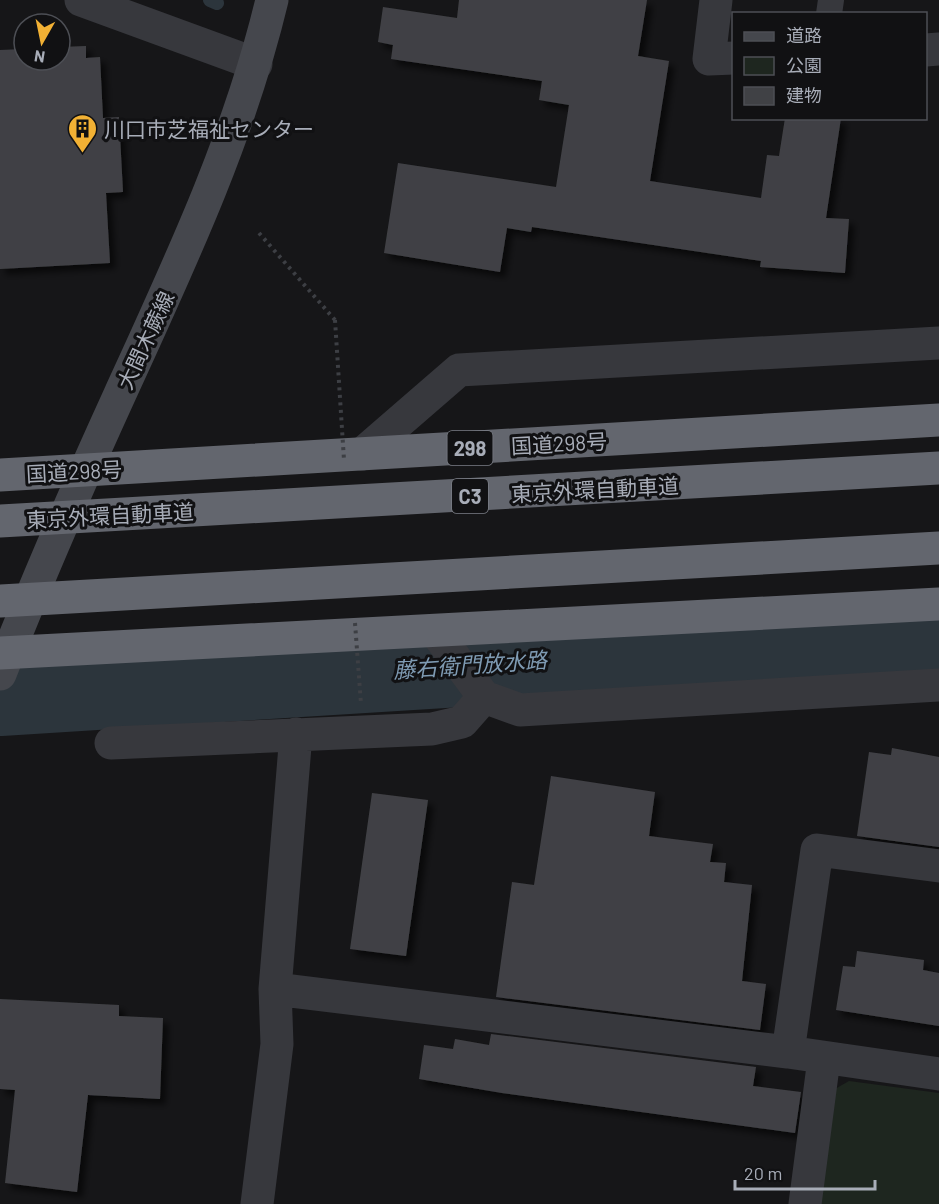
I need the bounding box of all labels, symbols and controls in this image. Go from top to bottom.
north arrow [12,12,72,72]
legend [732,12,927,120]
text: 道路 [786,24,822,46]
text: N [33,47,46,68]
text: 公園 [786,54,822,76]
text: 建物 [786,84,822,106]
building icon: 川口市芝福祉センター [67,112,99,154]
place label: 川口市芝福祉センター [104,116,314,141]
street label: 大間木蕨線 [111,287,179,393]
street label: 国道298号 [510,428,608,458]
road number: 298 [448,431,492,465]
street label: 国道298号 [25,456,123,486]
street label: 東京外環自動車道 [510,472,680,506]
road number: C3 [452,479,488,513]
street label: 東京外環自動車道 [25,498,195,532]
water label: 藤右衛門放水路 [392,646,550,682]
scale bar [735,1153,874,1191]
text: 20 m [744,1162,782,1184]

